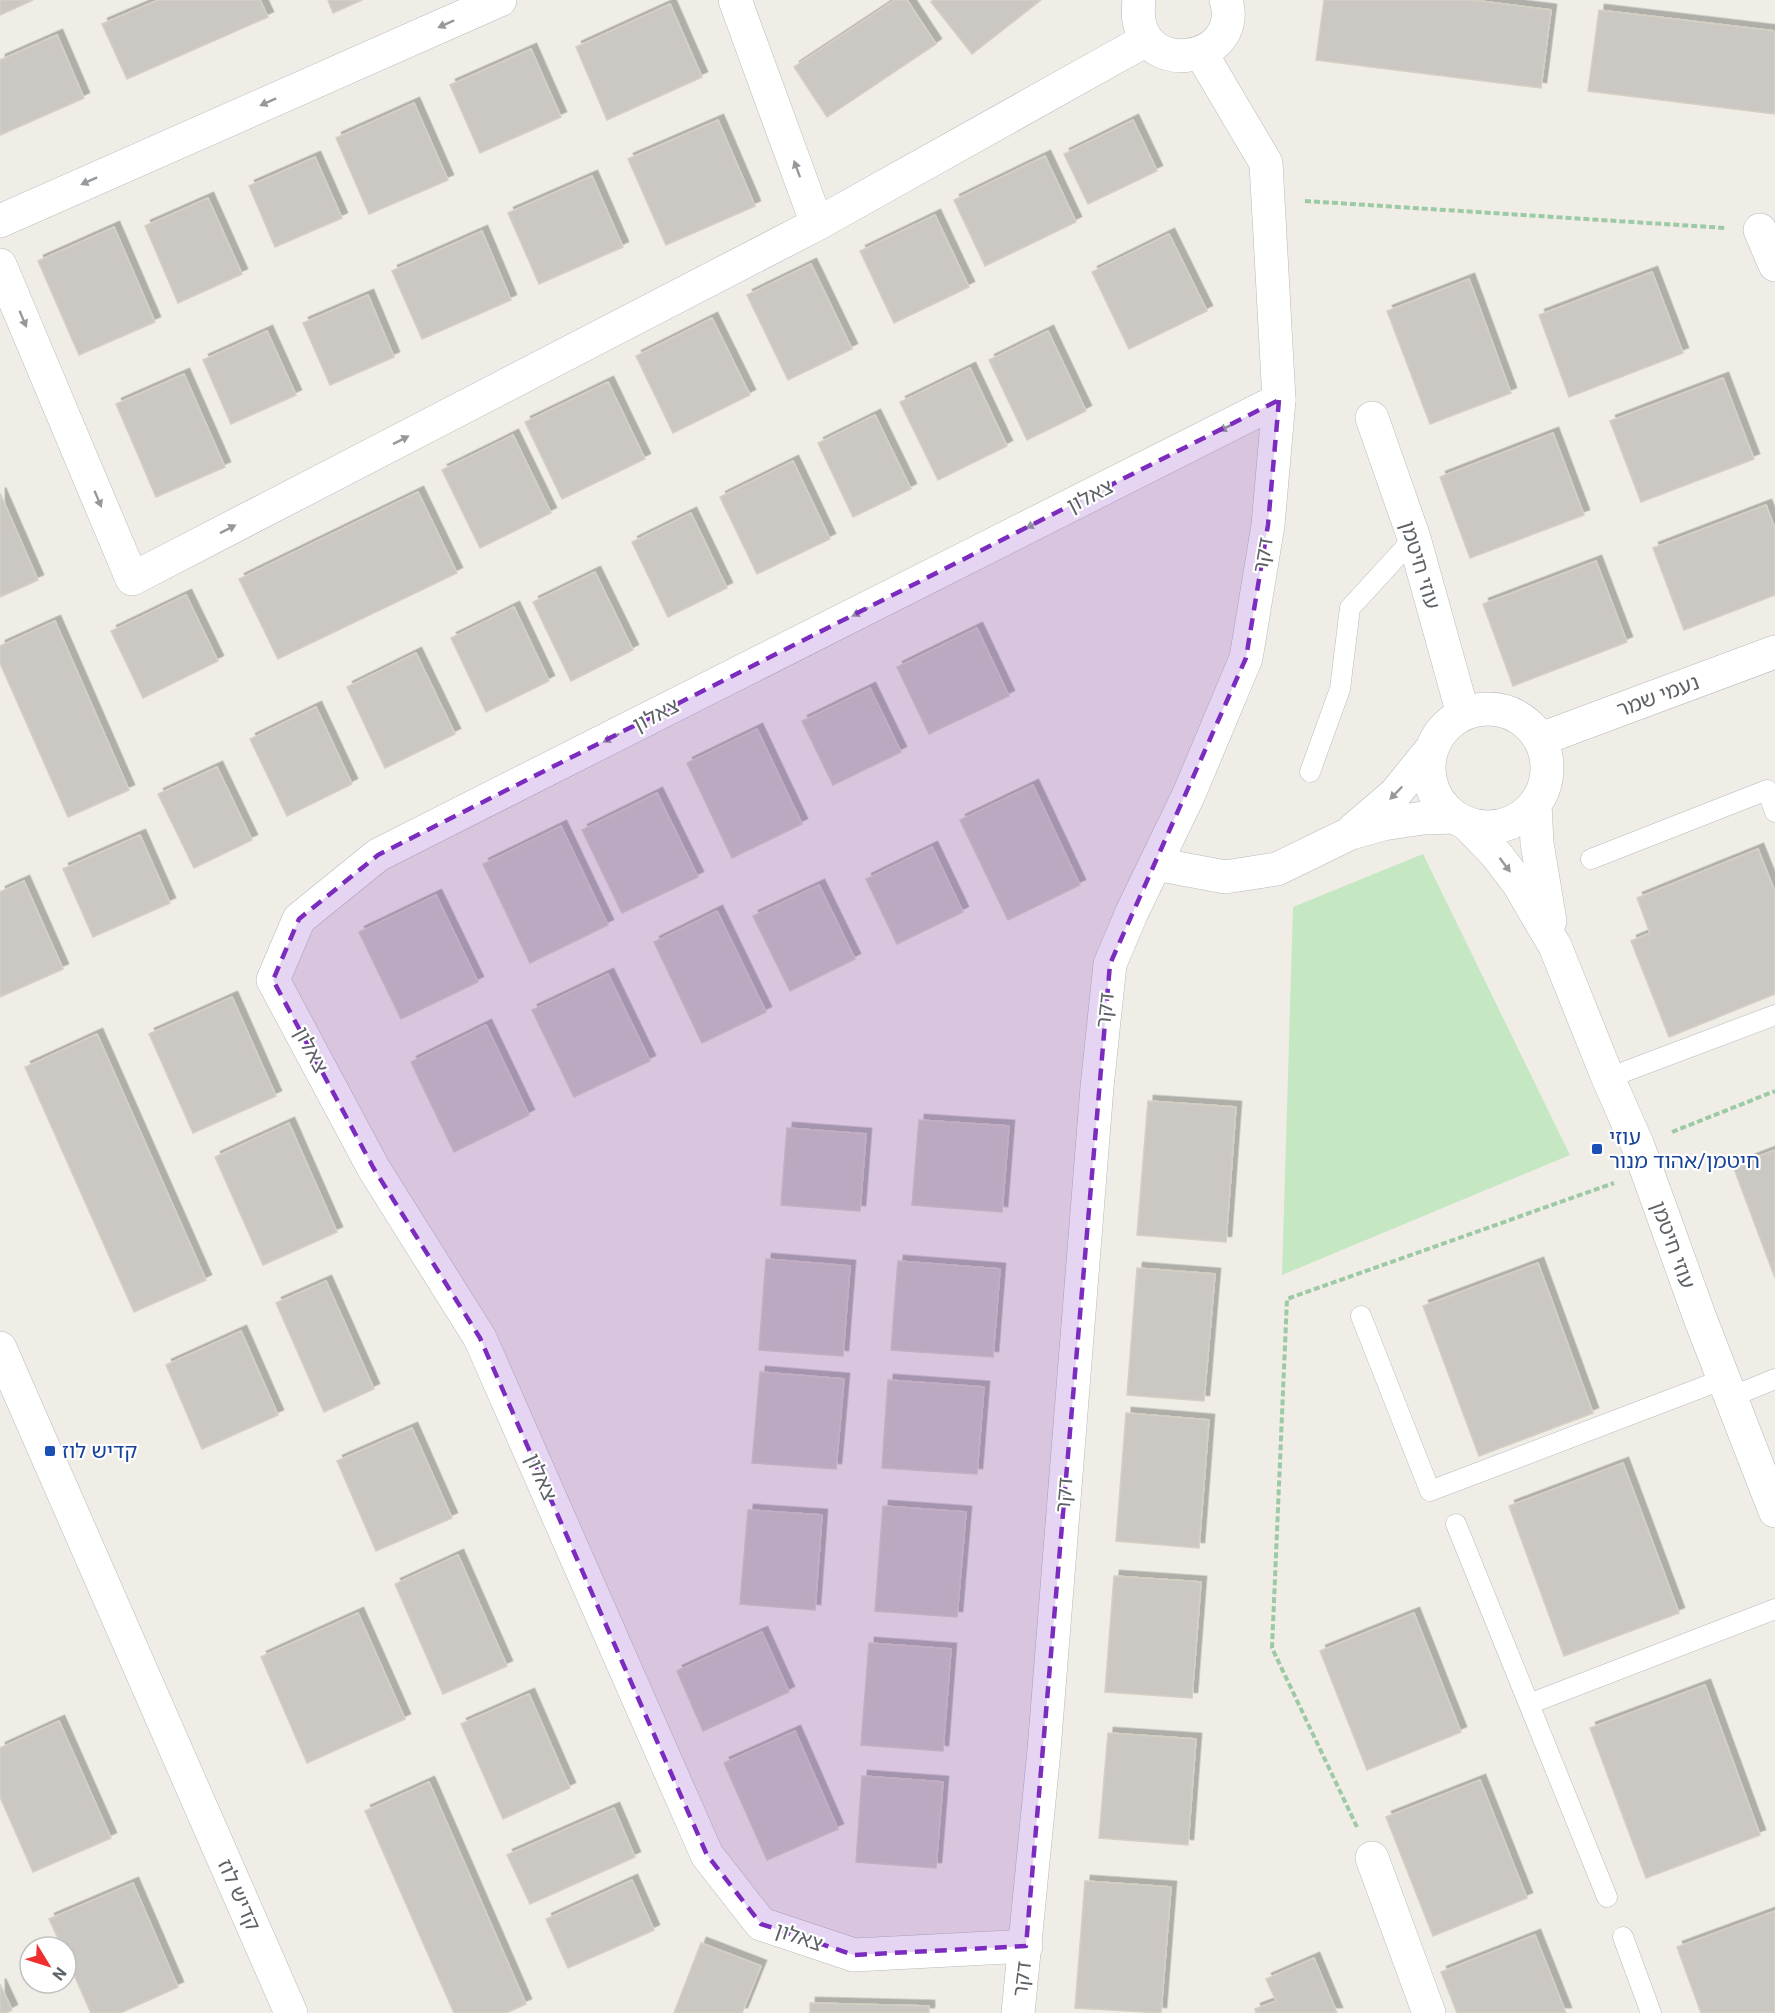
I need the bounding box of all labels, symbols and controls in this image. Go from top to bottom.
one-way arrow [438,19,455,28]
one-way arrow [259,98,276,107]
one-way arrow [791,160,801,178]
one-way arrow [81,177,98,186]
one-way arrow [18,311,28,329]
one-way arrow [1219,422,1236,432]
one-way arrow [392,435,410,445]
street label: צאלון [1063,474,1117,518]
one-way arrow [94,490,103,508]
street label: עוזי חיטמן [1395,518,1445,612]
one-way arrow [1026,519,1043,529]
one-way arrow [220,524,237,534]
street label: דקר [1248,535,1278,575]
one-way arrow [852,607,869,617]
street label: נעמי שמר [1614,670,1702,722]
street label: צאלון [629,693,683,737]
one-way arrow [603,733,620,742]
one-way arrow [1389,785,1403,800]
one-way arrow [1498,857,1511,873]
street label: דקר [1091,991,1119,1029]
street label: צאלון [289,1023,333,1077]
place label: עוזי חיטמן/אהוד מנור [1609,1125,1760,1173]
marker: עוזי חיטמן/אהוד מנור [1590,1142,1604,1156]
street label: עוזי חיטמן [1646,1198,1700,1292]
place label: קדיש לוז [62,1439,138,1463]
marker: קדיש לוז [43,1444,57,1458]
street label: צאלון [520,1450,562,1504]
street label: דקר [1050,1476,1078,1514]
street label: קדיש לוז [213,1856,265,1934]
street label: צאלון [772,1918,826,1956]
north arrow [18,1935,78,1995]
street label: דקר [1008,1960,1036,1998]
text: N [48,1964,70,1984]

